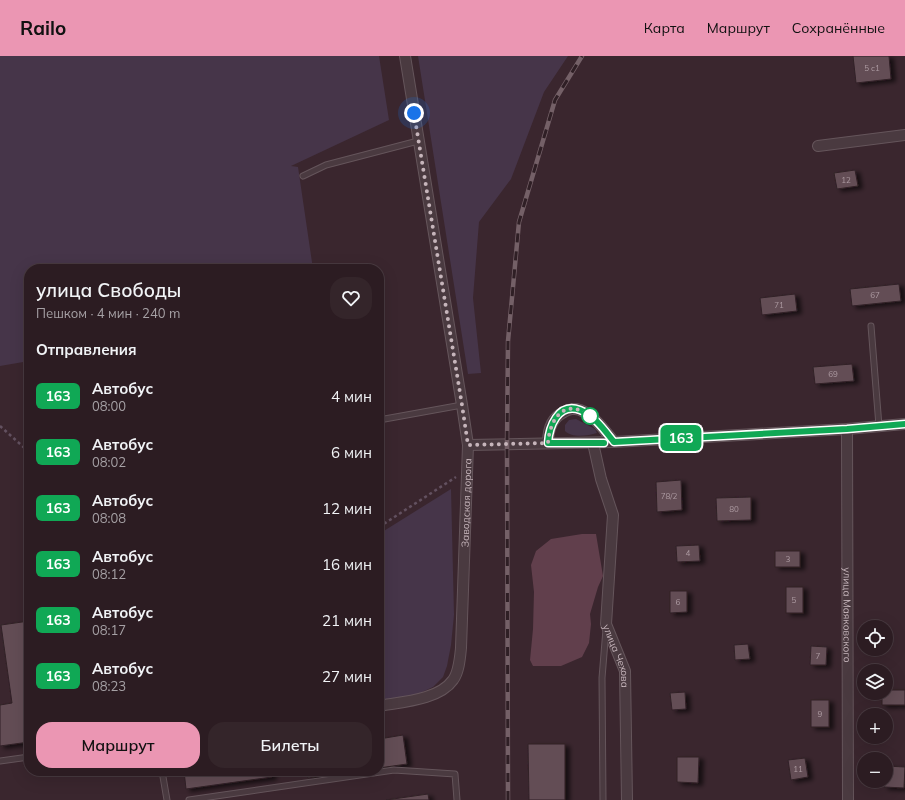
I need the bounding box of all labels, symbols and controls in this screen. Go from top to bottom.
text: Railo [20,16,66,40]
text: Карта [644,19,685,37]
text: Маршрут [707,19,770,37]
text: Сохранённые [792,19,885,37]
house number: 5 с1 [864,63,880,73]
your location [404,103,424,123]
house number: 12 [841,175,851,185]
button: heart [330,277,372,319]
text: улица Свободы [36,278,181,302]
house number: 67 [870,290,880,300]
house number: 71 [774,300,784,310]
text: Пешком · 4 мин · 240 m [36,305,180,321]
text: Отправления [36,340,137,359]
house number: 69 [828,369,838,379]
text: Автобус [92,379,153,398]
text: 163 [45,387,71,405]
text: 4 мин [331,387,372,406]
text: 08:00 [92,398,126,414]
unlabelled marker [581,407,599,425]
line badge: 163 [658,425,704,451]
text: 163 [668,429,694,447]
text: Автобус [92,435,153,454]
text: 163 [45,443,71,461]
text: 6 мин [331,443,372,462]
text: 08:02 [92,454,126,470]
street label: Заводская дорога [458,458,474,548]
text: Автобус [92,491,153,510]
house number: 78/2 [661,491,678,501]
text: 163 [45,499,71,517]
text: 12 мин [322,499,372,518]
house number: 80 [729,504,739,514]
text: 08:08 [92,510,126,526]
text: Автобус [92,547,153,566]
house number: 4 [686,548,691,558]
house number: 3 [786,554,791,564]
text: 163 [45,555,71,573]
text: 16 мин [322,555,372,574]
text: 08:12 [92,566,126,582]
street label: улица Маяковского [841,567,854,663]
house number: 5 [792,595,797,605]
house number: 6 [676,597,681,607]
text: Автобус [92,603,153,622]
text: 163 [45,611,71,629]
text: 21 мин [322,611,372,630]
map controls [857,620,893,788]
button: locate [857,620,893,656]
text: 08:17 [92,622,126,638]
street label: улица Чехова [600,622,632,688]
house number: 7 [816,651,821,661]
text: Автобус [92,659,153,678]
button: layers [857,664,893,700]
text: 163 [45,667,71,685]
text: 27 мин [322,667,372,686]
text: 08:23 [92,678,126,694]
button: + [857,708,893,744]
house number: 9 [818,709,823,719]
button: Маршрут [36,722,200,768]
button: Билеты [208,722,372,768]
button: − [857,752,893,788]
house number: 11 [793,764,803,774]

